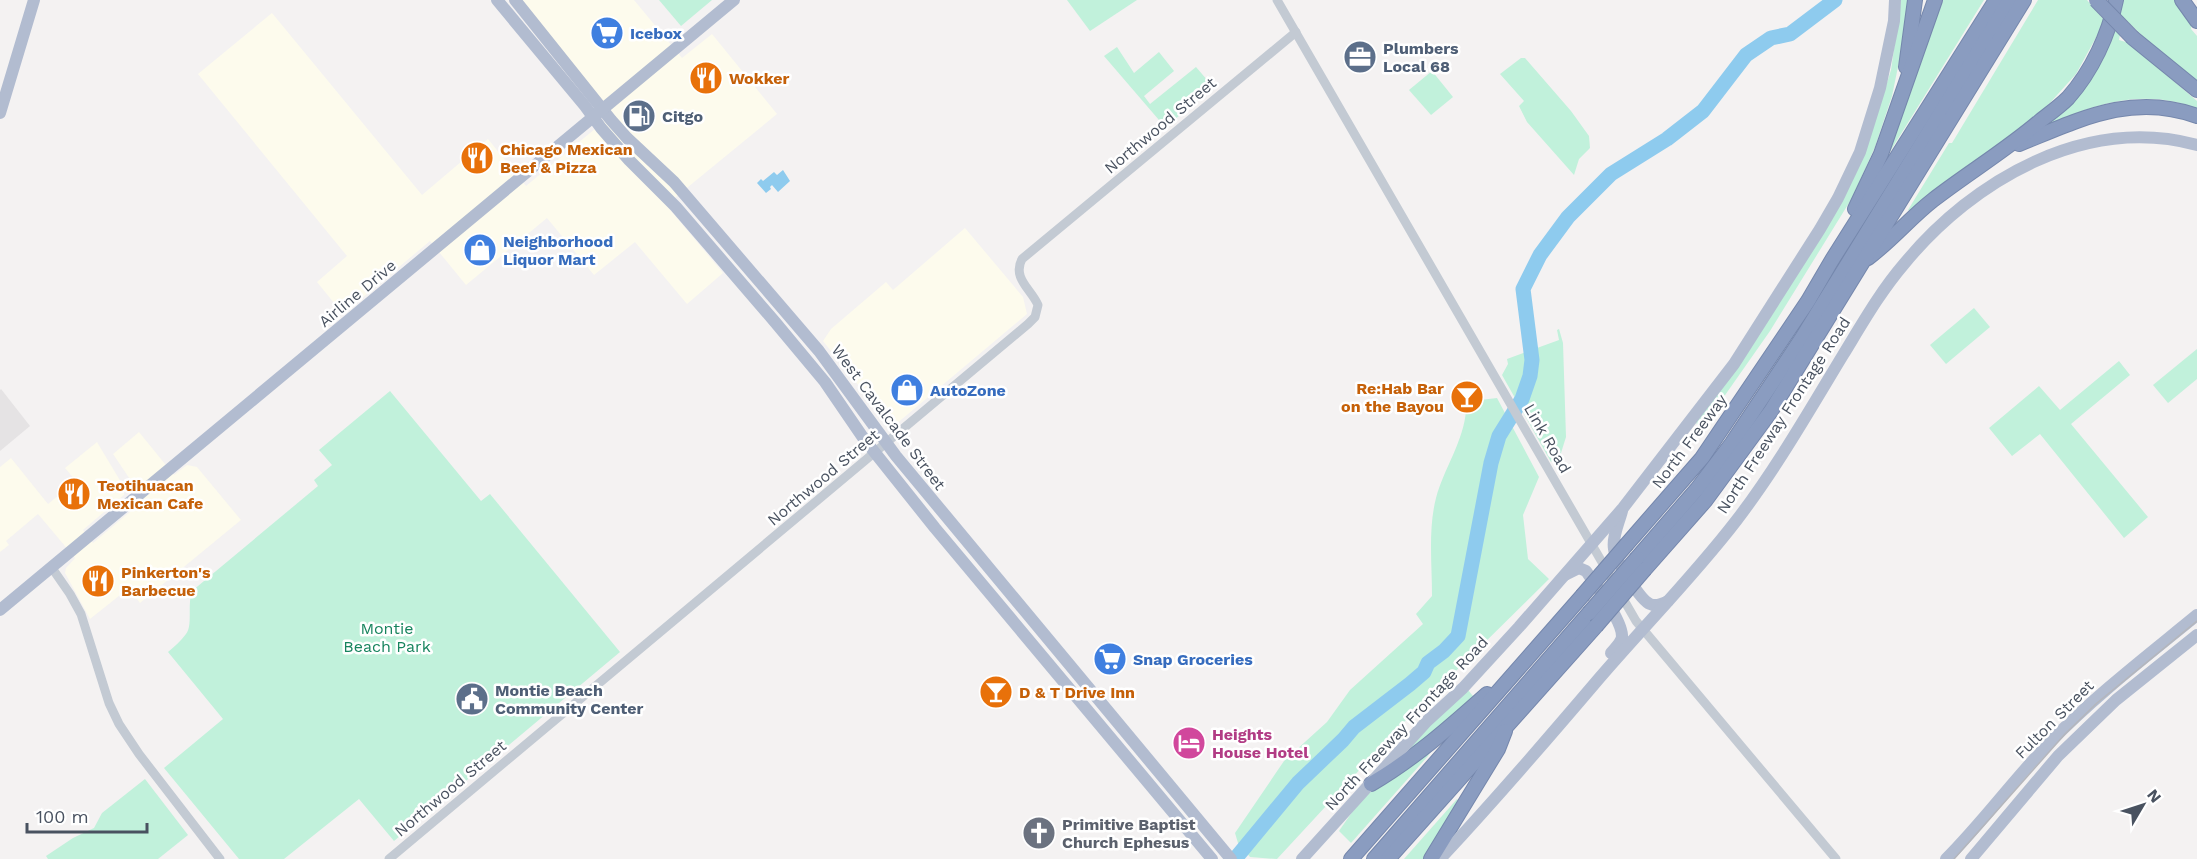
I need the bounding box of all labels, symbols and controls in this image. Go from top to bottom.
supermarket icon: Icebox [589,15,625,51]
place label: Icebox [630,24,683,43]
office icon: Plumbers Local 68 [1342,39,1378,75]
place label: Plumbers Local 68 [1383,39,1459,76]
restaurant icon: Wokker [688,60,724,96]
place label: Wokker [729,69,789,88]
street label: Northwood Street [1101,73,1220,178]
fuel station icon: Citgo [621,98,657,134]
place label: Citgo [662,107,704,126]
restaurant icon: Chicago Mexican Beef & Pizza [459,140,495,176]
place label: Chicago Mexican Beef & Pizza [500,140,633,177]
shop icon: Neighborhood Liquor Mart [462,232,498,268]
place label: Neighborhood Liquor Mart [503,232,613,269]
street label: Airline Drive [315,256,400,331]
street label: North Freeway Frontage Road [1713,313,1854,517]
street label: West Cavalcade Street [828,341,950,494]
shop icon: AutoZone [889,372,925,408]
place label: Re:Hab Bar on the Bayou [1341,379,1444,416]
bar icon: Re:Hab Bar on the Bayou [1449,379,1485,415]
place label: AutoZone [930,381,1006,400]
street label: North Freeway [1648,390,1731,492]
street label: Link Road [1520,400,1575,476]
street label: Northwood Street [764,425,883,530]
restaurant icon: Teotihuacan Mexican Cafe [56,476,92,512]
place label: Teotihuacan Mexican Cafe [97,476,203,513]
restaurant icon: Pinkerton's Barbecue [80,563,116,599]
place label: Pinkerton's Barbecue [121,563,211,600]
park label: Montie Beach Park [343,619,431,656]
street label: North Freeway Frontage Road [1321,632,1492,814]
supermarket icon: Snap Groceries [1092,641,1128,677]
place label: Snap Groceries [1133,650,1253,669]
bar icon: D & T Drive Inn [978,674,1014,710]
street label: Fulton Street [2011,676,2098,763]
public building icon: Montie Beach Community Center [454,681,490,717]
place label: Montie Beach Community Center [495,681,644,718]
place label: D & T Drive Inn [1019,683,1135,702]
hotel icon: Heights House Hotel [1171,725,1207,761]
place label: Heights House Hotel [1212,725,1309,762]
street label: Northwood Street [391,736,510,841]
north arrow [2113,775,2173,835]
text: N [2143,785,2165,806]
scale bar [27,796,147,834]
text: 100 m [36,806,89,827]
church icon: Primitive Baptist Church Ephesus [1021,815,1057,851]
place label: Primitive Baptist Church Ephesus [1062,815,1196,852]

